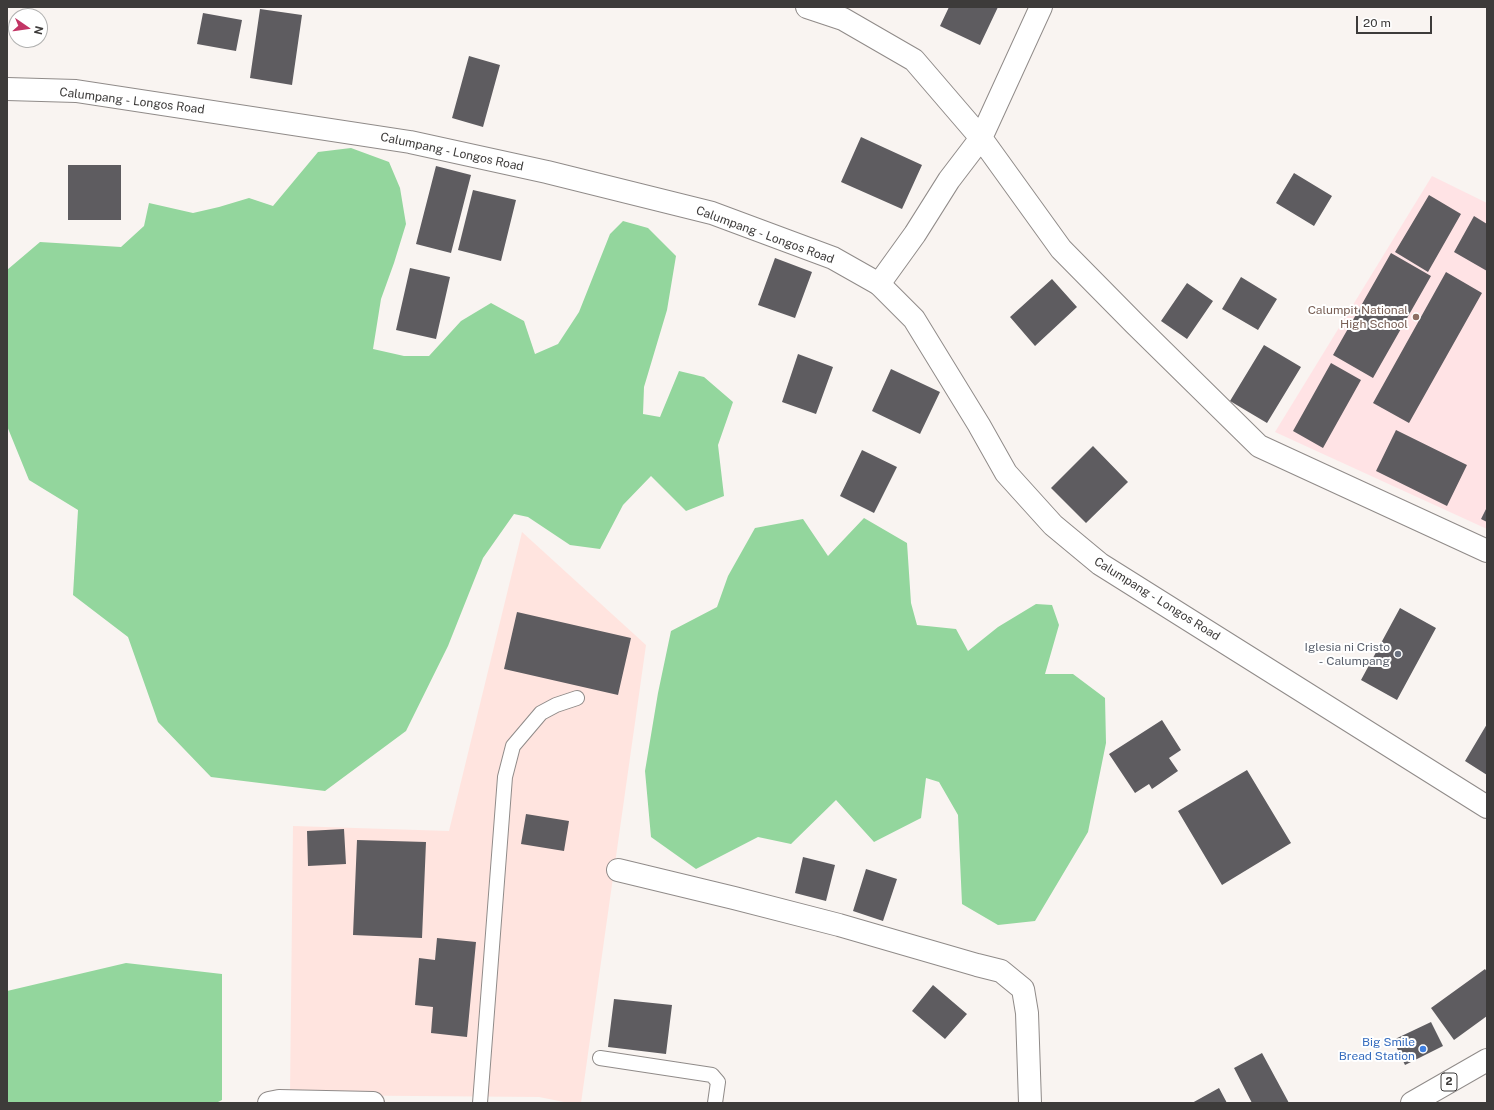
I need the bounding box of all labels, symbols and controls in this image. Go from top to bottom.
north arrow [8,8,48,48]
scale bar [1358,8,1434,34]
text: 20 m [1363,16,1391,30]
text: N [32,25,46,36]
street label: Calumpang - Longos Road [59,85,205,117]
street label: Calumpang - Longos Road [379,130,525,174]
street label: Calumpang - Longos Road [694,203,836,267]
place label: Calumpit National High School [1308,303,1408,331]
marker: Calumpit National High School [1411,312,1421,322]
street label: Calumpang - Longos Road [1091,554,1223,644]
place label: Iglesia ni Cristo - Calumpang [1305,640,1390,668]
marker: Iglesia ni Cristo - Calumpang [1393,649,1403,659]
place label: Big Smile Bread Station [1339,1035,1415,1063]
marker: Big Smile Bread Station [1418,1044,1428,1054]
road number: 2 [1441,1073,1457,1091]

